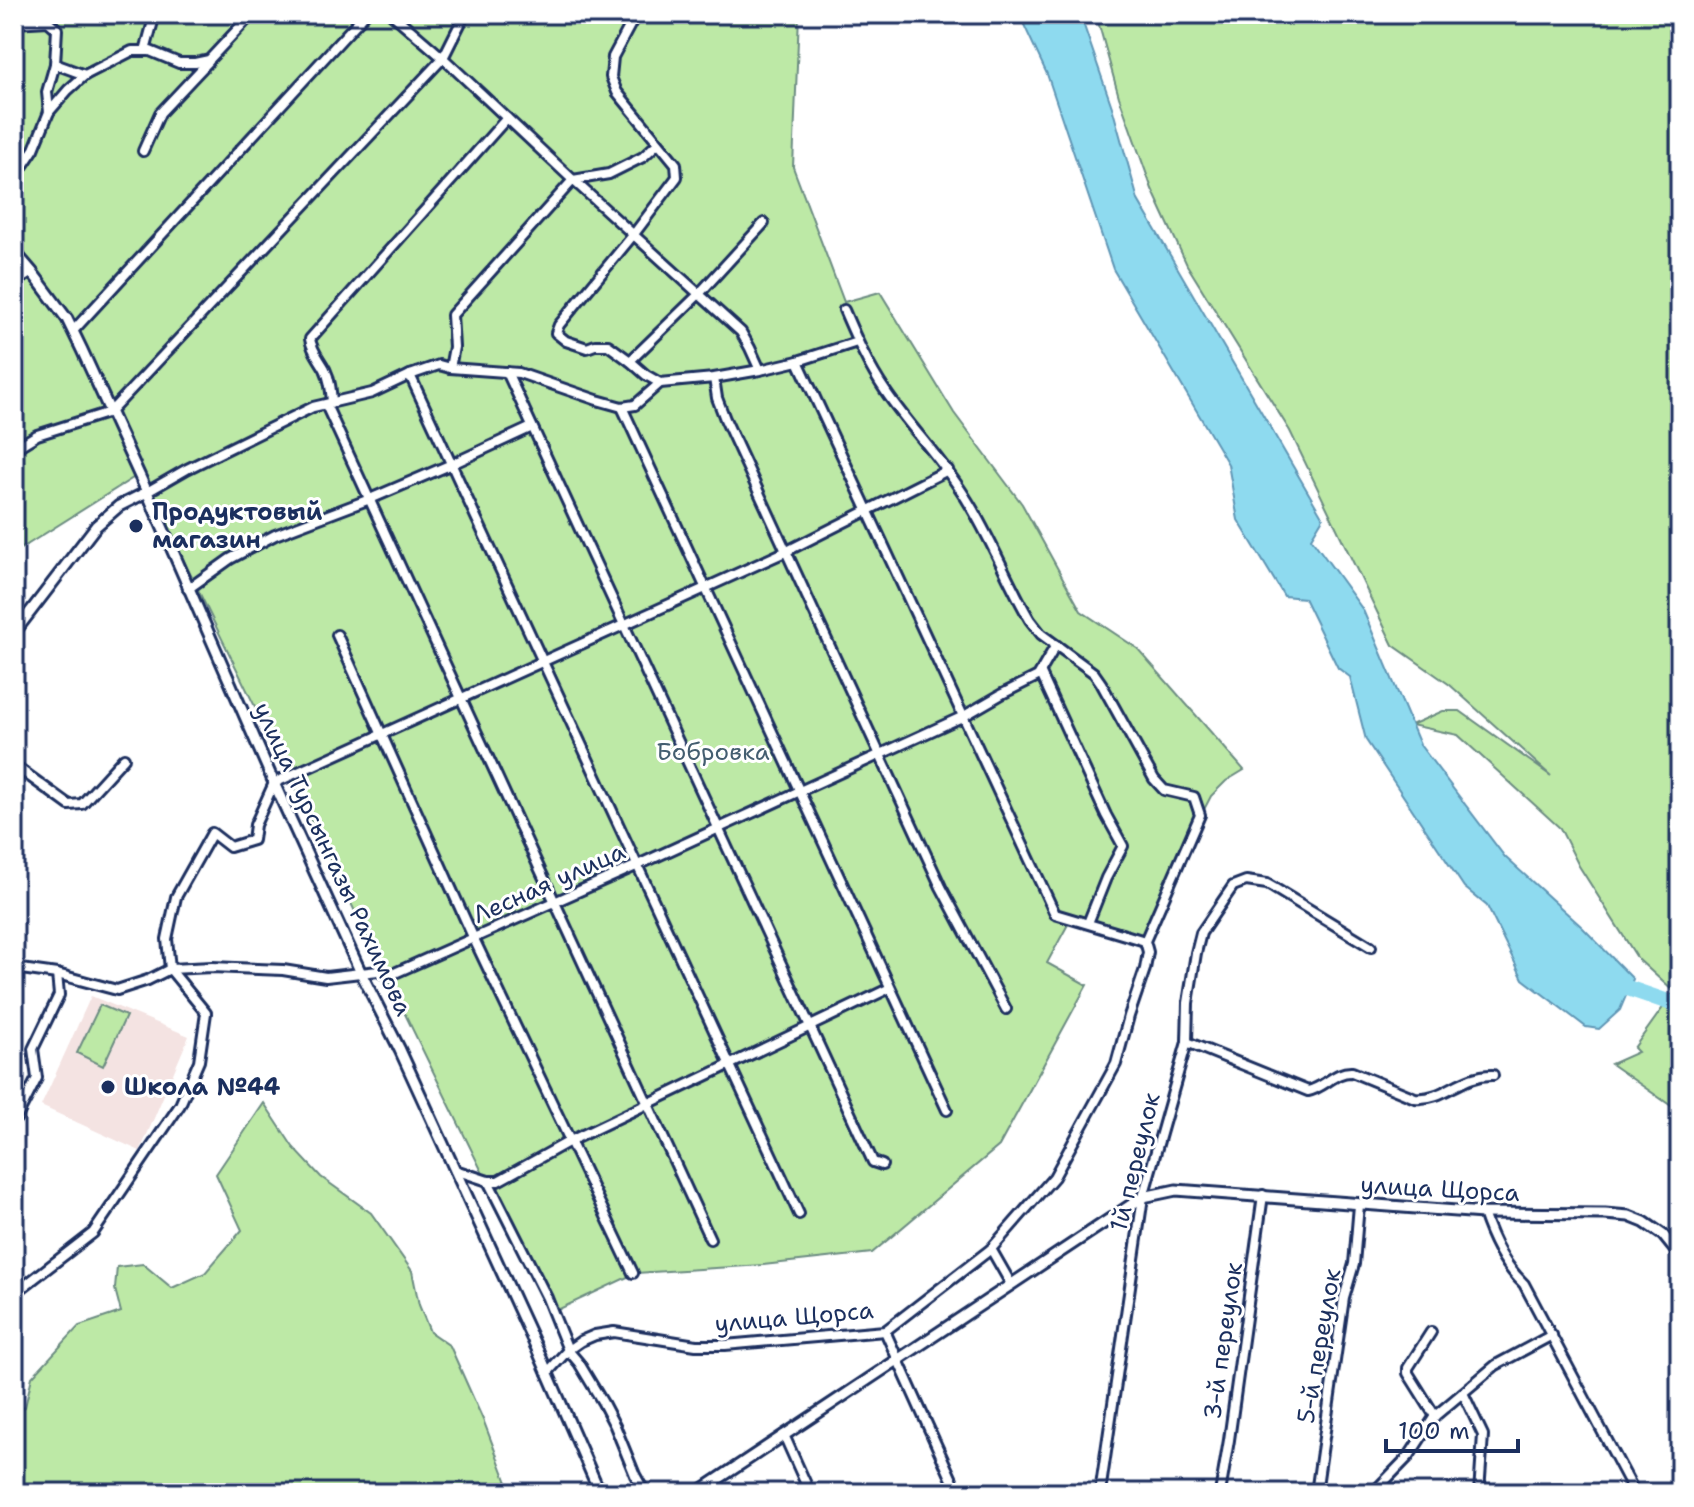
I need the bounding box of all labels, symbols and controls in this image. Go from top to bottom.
place label: Продуктовый магазин [152,496,323,556]
marker: Продуктовый магазин [127,517,145,535]
street label: улица Турсынгазы Рахимова [246,697,420,1021]
park label: Бобровка [656,736,770,768]
street label: Лесная улица [468,835,630,931]
place label: Школа №44 [124,1071,281,1103]
marker: Школа №44 [99,1078,117,1096]
street label: 1й переулок [1102,1089,1168,1235]
street label: улица Щорса [1360,1169,1520,1209]
street label: 3-й переулок [1196,1260,1250,1422]
street label: 5-й переулок [1290,1266,1348,1426]
street label: улица Щорса [713,1294,875,1340]
scale bar [1386,1403,1518,1453]
text: 100 m [1398,1415,1470,1447]

